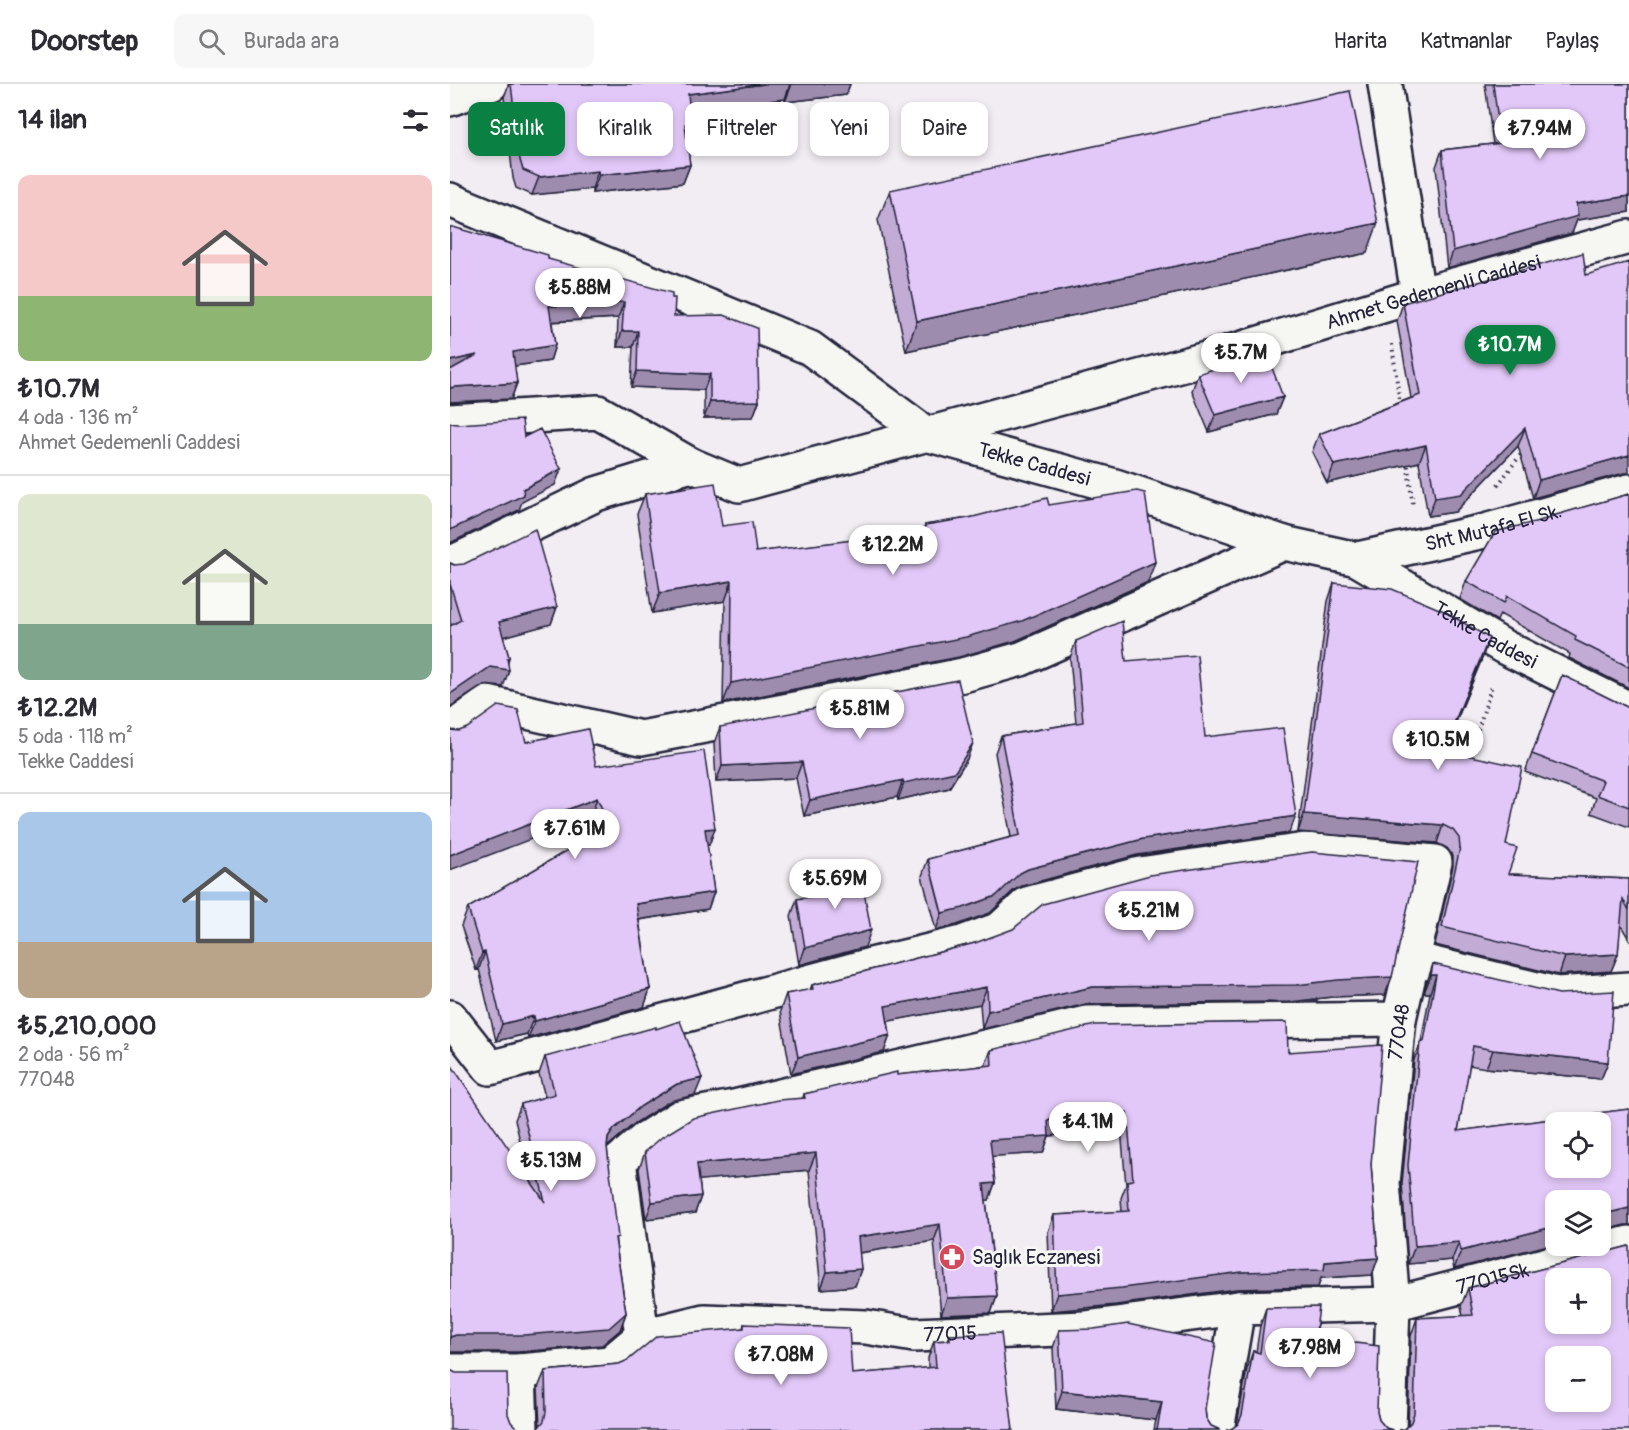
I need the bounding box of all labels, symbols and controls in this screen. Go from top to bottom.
search box [174,14,594,68]
text: Doorstep [30,24,138,59]
icon: search [195,25,228,58]
text: Burada ara [243,27,339,55]
text: Harita [1334,28,1387,55]
text: Katmanlar [1420,28,1512,55]
text: Paylaş [1545,28,1599,55]
chip: Satılık [468,102,565,156]
chip: Kiralık [577,102,673,156]
chip: Filtreler [685,102,798,156]
chip: Yeni [810,102,889,156]
chip: Daire [901,102,988,156]
text: 14 ilan [18,104,87,136]
icon: filters [399,104,432,137]
pin: ₺7.94M [1491,109,1589,160]
text: ₺7.94M [1508,116,1572,141]
icon: home [171,214,279,322]
street label: Ahmet Gedemenli Caddesi [1323,249,1544,335]
pin: ₺5.88M [531,268,629,319]
text: ₺5.88M [549,275,611,300]
pin: ₺10.7M [1461,325,1559,376]
text: ₺10.7M [1479,332,1541,357]
pin: ₺5.7M [1199,333,1283,384]
text: ₺5.7M [1215,340,1267,365]
text: ₺10.7M [18,373,100,405]
text: 4 oda · 136 m² [18,405,139,430]
text: Ahmet Gedemenli Caddesi [18,430,240,455]
street label: Tekke Caddesi [975,436,1093,491]
street label: Sht Mutafa El Sk. [1423,498,1565,556]
pin: ₺12.2M [844,525,942,576]
text: ₺12.2M [863,532,923,557]
icon: home [171,533,279,641]
street label: Tekke Caddesi [1429,595,1542,674]
pin: ₺5.81M [811,689,909,740]
text: ₺12.2M [18,692,97,724]
text: ₺5.81M [830,696,890,721]
pin: ₺10.5M [1389,720,1487,771]
text: 5 oda · 118 m² [18,724,133,749]
text: ₺10.5M [1406,727,1470,752]
text: Tekke Caddesi [18,749,133,774]
pin: ₺7.61M [526,809,624,860]
text: ₺7.61M [545,816,605,841]
icon: home [171,851,279,959]
pin: ₺5.69M [786,859,884,910]
text: ₺5.69M [803,866,867,891]
pin: ₺5.21M [1100,891,1198,942]
text: ₺5.21M [1119,898,1179,923]
street label: 77048 [1383,1002,1415,1062]
text: ₺5,210,000 [18,1010,157,1042]
text: 2 oda · 56 m² [18,1042,130,1067]
text: 77048 [18,1067,75,1092]
pin: ₺4.1M [1046,1102,1130,1153]
text: ₺4.1M [1063,1109,1113,1134]
map controls [1545,1112,1611,1412]
button: locate [1545,1112,1611,1178]
pin: ₺5.13M [502,1141,600,1192]
text: ₺5.13M [521,1148,581,1173]
button: layers [1545,1190,1611,1256]
pharmacy icon: Saglık Eczanesi [937,1242,967,1272]
place label: Saglık Eczanesi [972,1245,1100,1270]
street label: 77015Sk [1454,1257,1532,1300]
button: + [1545,1268,1611,1334]
street label: 77015 [923,1320,977,1347]
pin: ₺7.98M [1261,1328,1359,1379]
pin: ₺7.08M [732,1335,830,1386]
text: ₺7.98M [1279,1335,1341,1360]
text: ₺7.08M [748,1342,814,1367]
button: − [1545,1346,1611,1412]

